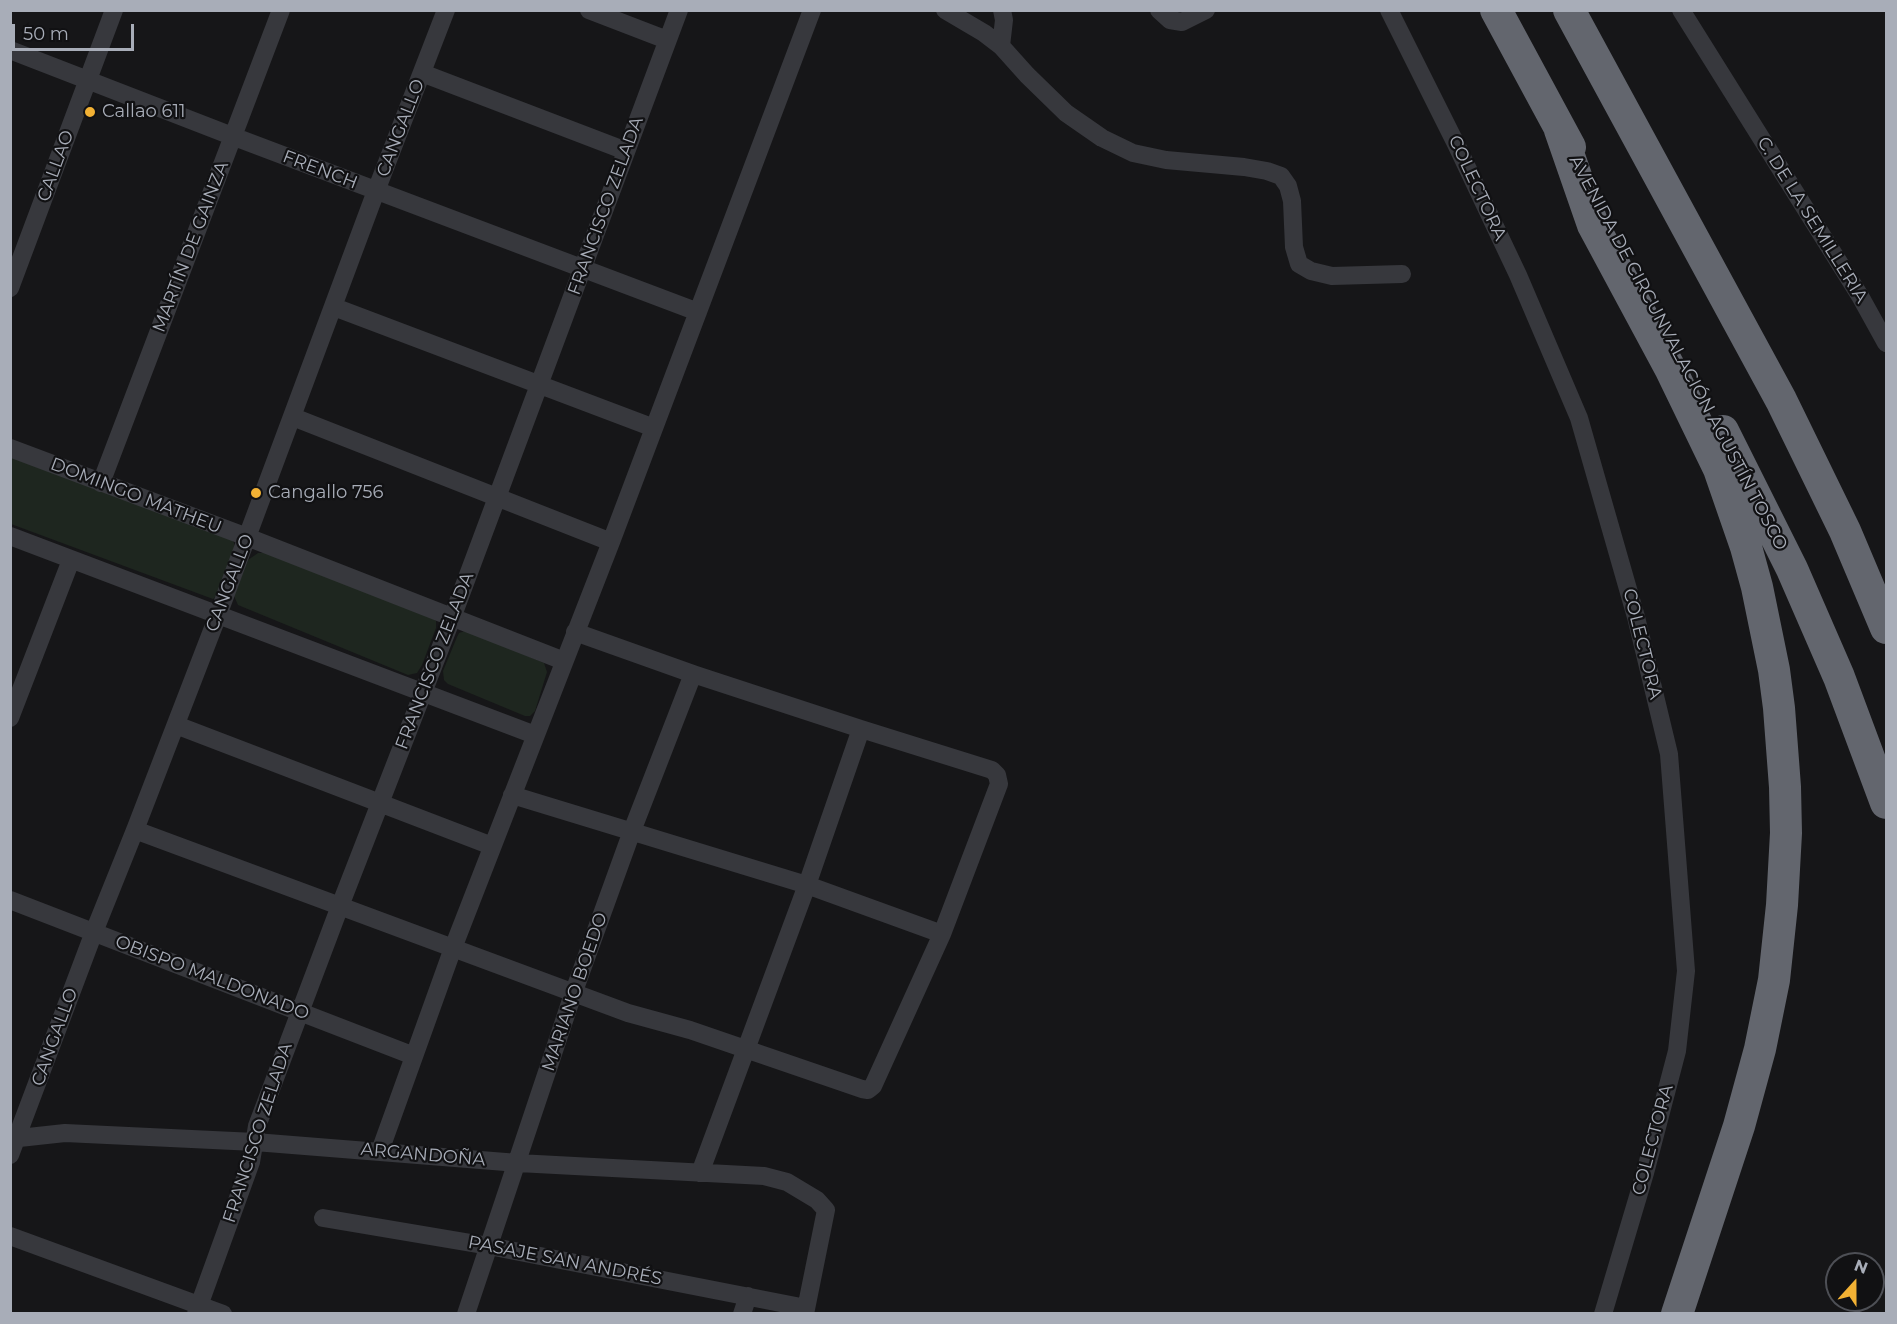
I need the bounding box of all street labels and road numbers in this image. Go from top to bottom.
street label: CANGALLO [372,76,430,180]
street label: FRANCISCO ZELADA [564,114,648,298]
street label: CALLAO [33,127,79,205]
street label: COLECTORA [1443,132,1511,244]
street label: C. DE LA SEMILLERIA [1752,133,1872,307]
street label: FRENCH [279,146,361,194]
street label: AVENIDA DE CIRCUNVALACIÓN AGUSTÍN TOSCO [1564,152,1792,554]
street label: MARTÍN DE GAINZA [148,159,234,335]
street label: DOMINGO MATHEU [47,453,225,539]
street label: CANGALLO [201,531,259,635]
street label: FRANCISCO ZELADA [391,569,479,753]
street label: COLECTORA [1618,586,1666,702]
street label: MARIANO BOEDO [538,910,612,1074]
street label: OBISPO MALDONADO [112,931,312,1025]
street label: CANGALLO [27,985,83,1089]
street label: FRANCISCO ZELADA [219,1040,297,1226]
street label: COLECTORA [1628,1082,1678,1198]
street label: ARGANDOÑA [360,1139,486,1171]
street label: PASAJE SAN ANDRÉS [466,1232,664,1290]

